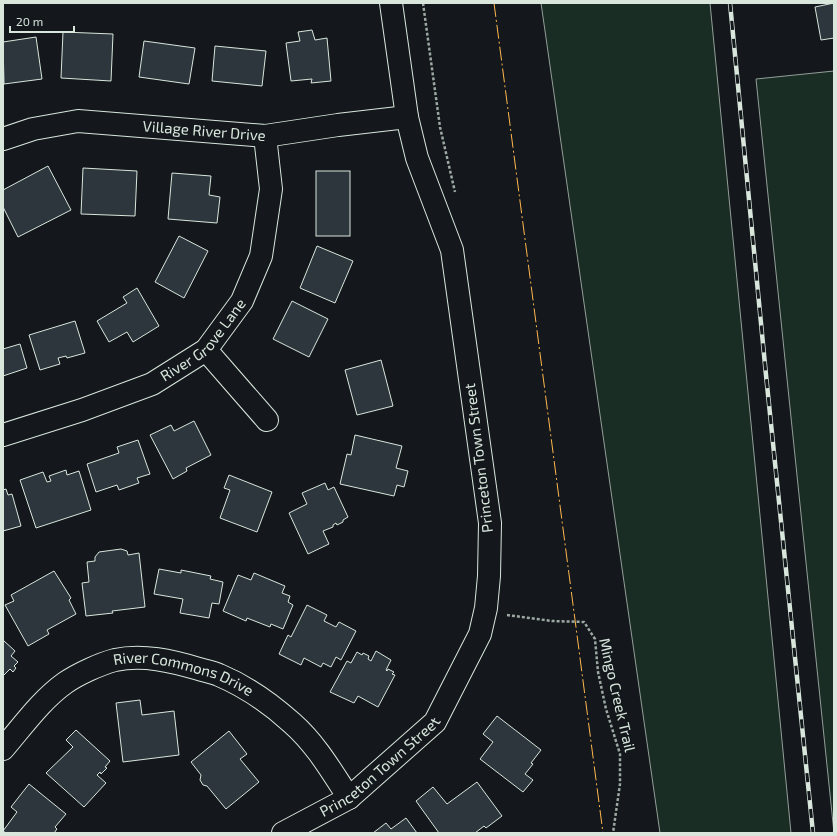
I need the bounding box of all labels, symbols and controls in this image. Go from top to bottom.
scale bar [10,8,74,34]
text: 20 m [16,14,43,28]
street label: Village River Drive [142,116,267,144]
street label: River Grove Lane [156,294,249,385]
street label: Princeton Town Street [460,382,496,534]
street label: Mingo Creek Trail [596,636,640,754]
street label: River Commons Drive [112,648,257,699]
street label: Princeton Town Street [316,714,444,820]

